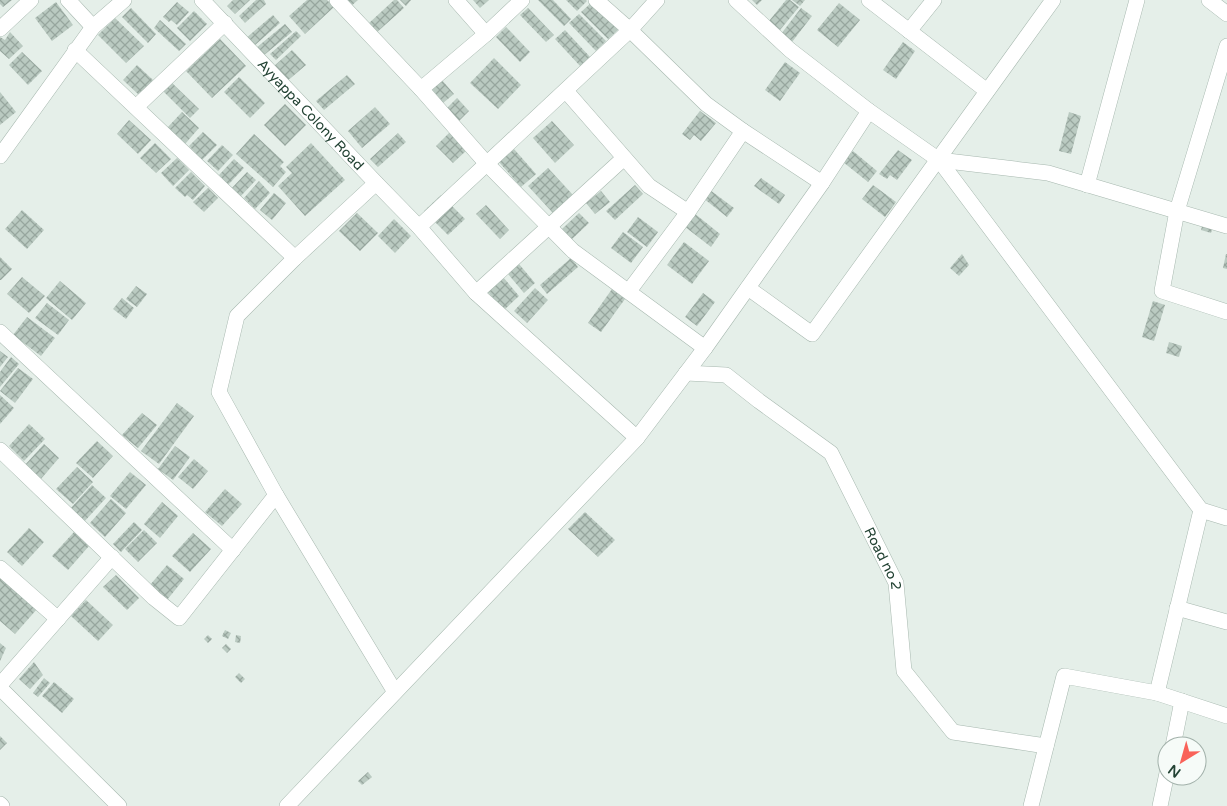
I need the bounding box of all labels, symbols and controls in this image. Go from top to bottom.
street label: Ayyappa Colony Road [254,55,368,174]
street label: Road no 2 [861,524,905,591]
north arrow [1157,736,1207,786]
text: N [1165,761,1184,781]

